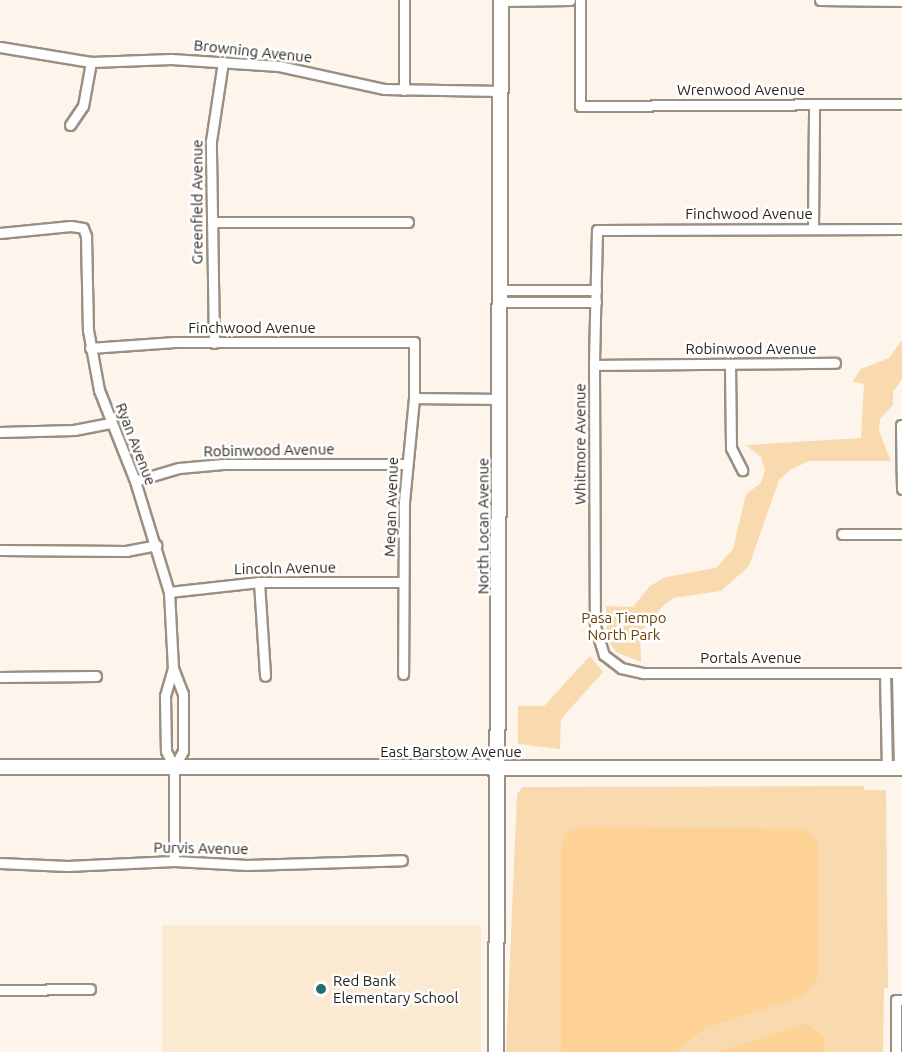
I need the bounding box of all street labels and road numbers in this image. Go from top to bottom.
street label: Browning Avenue [193,36,313,66]
street label: Wrenwood Avenue [677,81,805,99]
street label: Greenfield Avenue [188,139,206,265]
street label: Finchwood Avenue [685,205,813,223]
street label: Finchwood Avenue [188,319,316,337]
street label: Robinwood Avenue [686,340,816,358]
street label: Whitmore Avenue [571,383,589,505]
street label: Ryan Avenue [112,400,160,488]
street label: Robinwood Avenue [203,440,335,460]
street label: Megan Avenue [380,457,402,557]
street label: North Locan Avenue [474,458,492,594]
street label: Lincoln Avenue [234,558,336,578]
street label: Portals Avenue [700,649,802,667]
street label: East Barstow Avenue [380,743,522,761]
street label: Purvis Avenue [153,838,249,858]

